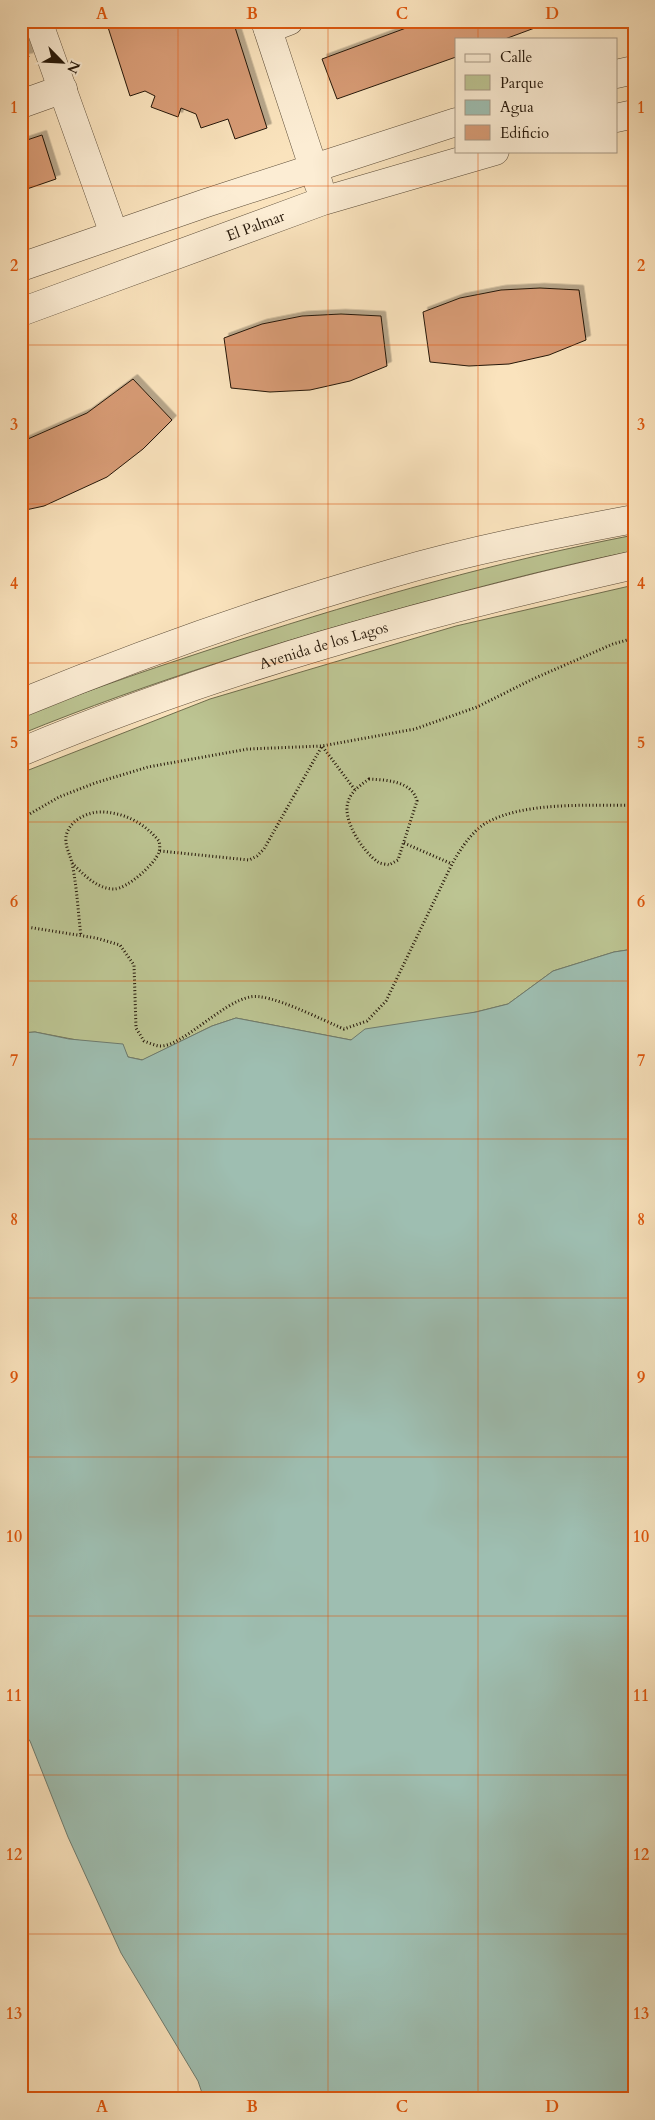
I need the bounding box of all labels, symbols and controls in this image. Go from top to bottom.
text: A [96,3,108,25]
text: B [246,3,258,25]
text: C [396,3,408,25]
text: D [545,3,559,25]
north arrow [38,38,88,88]
legend [455,38,618,152]
text: Calle [500,47,533,67]
text: N [62,58,85,77]
text: Parque [500,73,544,93]
text: 1 [10,97,18,119]
text: Agua [500,97,534,117]
text: 1 [637,97,645,119]
text: Edificio [500,123,549,143]
street label: El Palmar [224,206,288,246]
text: 2 [10,255,18,277]
text: 2 [637,255,645,277]
text: 3 [10,414,18,436]
text: 3 [637,414,645,436]
text: 4 [10,573,18,595]
text: 4 [637,573,645,595]
street label: Avenida de los Lagos [257,617,390,674]
text: 5 [10,732,18,754]
text: 5 [637,732,645,754]
text: 6 [10,891,18,913]
text: 6 [637,891,645,913]
text: 7 [10,1050,18,1072]
text: 7 [637,1050,645,1072]
text: 8 [10,1209,18,1231]
text: 8 [637,1209,645,1231]
text: 9 [10,1367,18,1389]
text: 9 [637,1367,645,1389]
text: 10 [6,1526,22,1548]
text: 10 [633,1526,649,1548]
text: 11 [6,1685,22,1707]
text: 11 [633,1685,649,1707]
text: 12 [6,1844,22,1866]
text: 12 [633,1844,649,1866]
text: 13 [6,2003,22,2025]
text: 13 [633,2003,649,2025]
text: A [96,2096,108,2118]
text: B [246,2096,258,2118]
text: C [396,2096,408,2118]
text: D [545,2096,559,2118]

